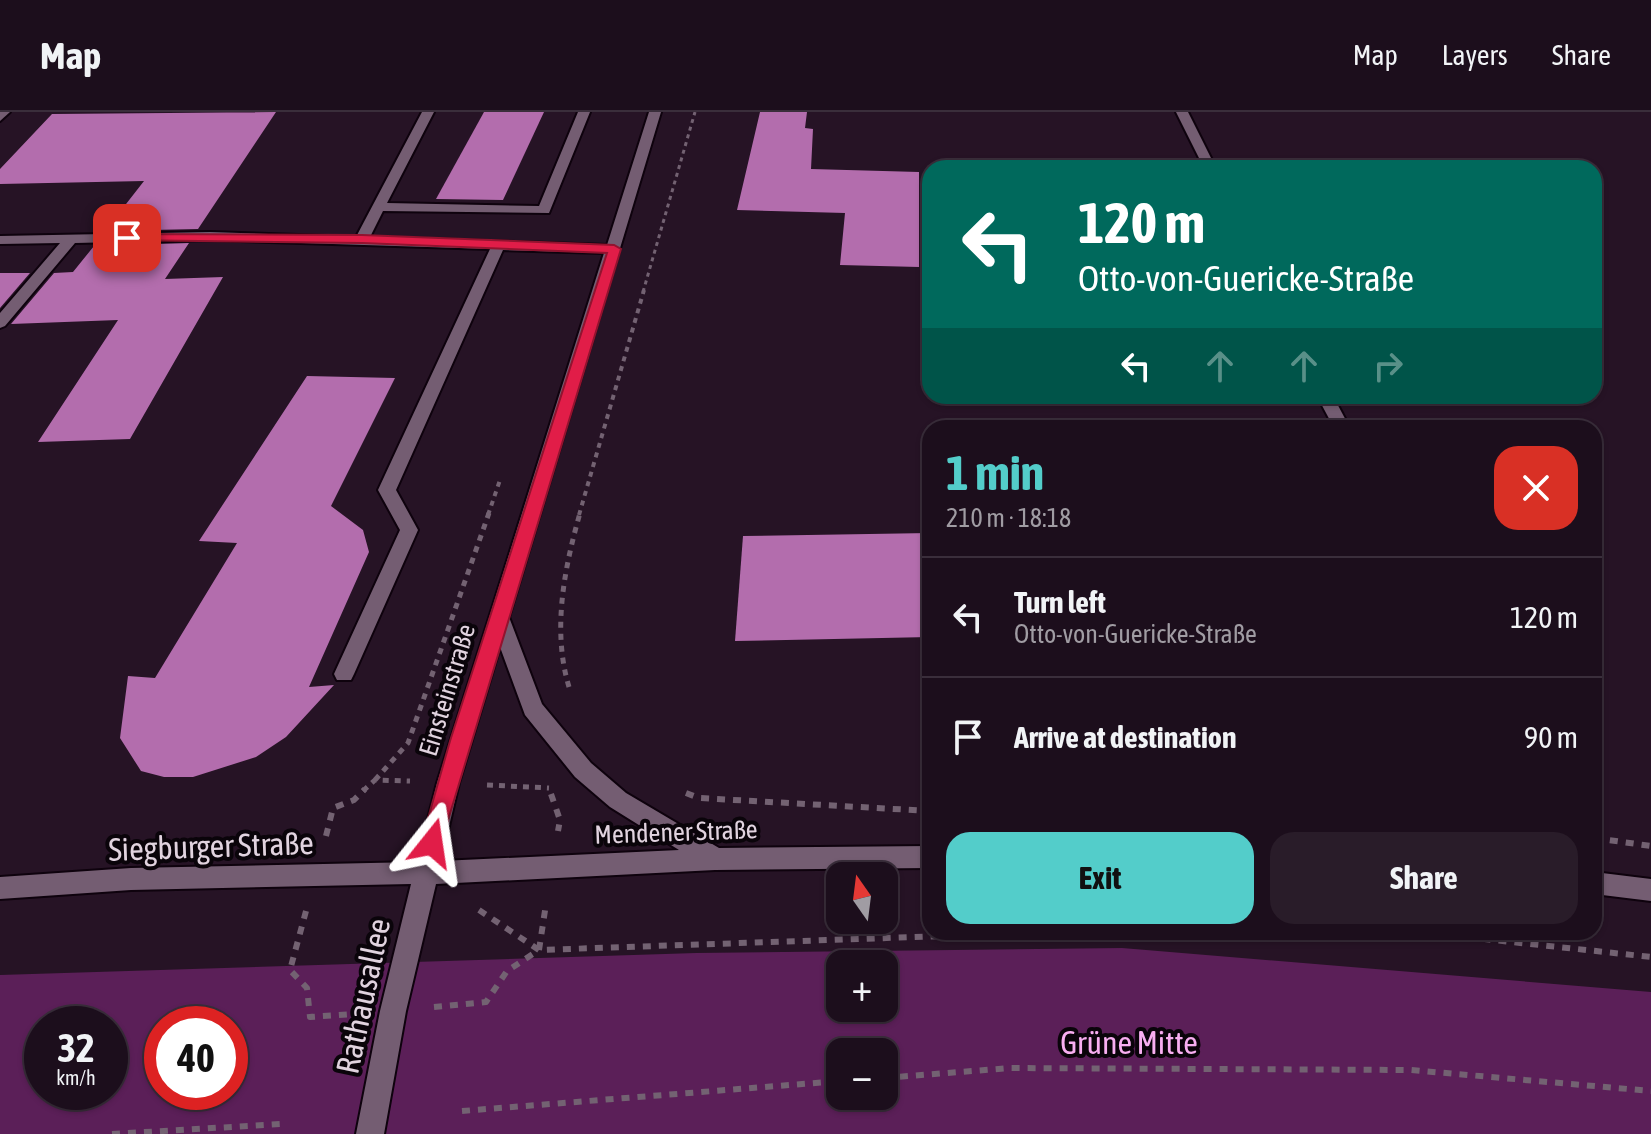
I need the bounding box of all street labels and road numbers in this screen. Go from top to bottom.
street label: Einsteinstraße [413,620,481,760]
street label: Mendener Straße [594,814,758,850]
street label: Siegburger Straße [108,824,314,868]
street label: Rathausallee [329,915,397,1077]

